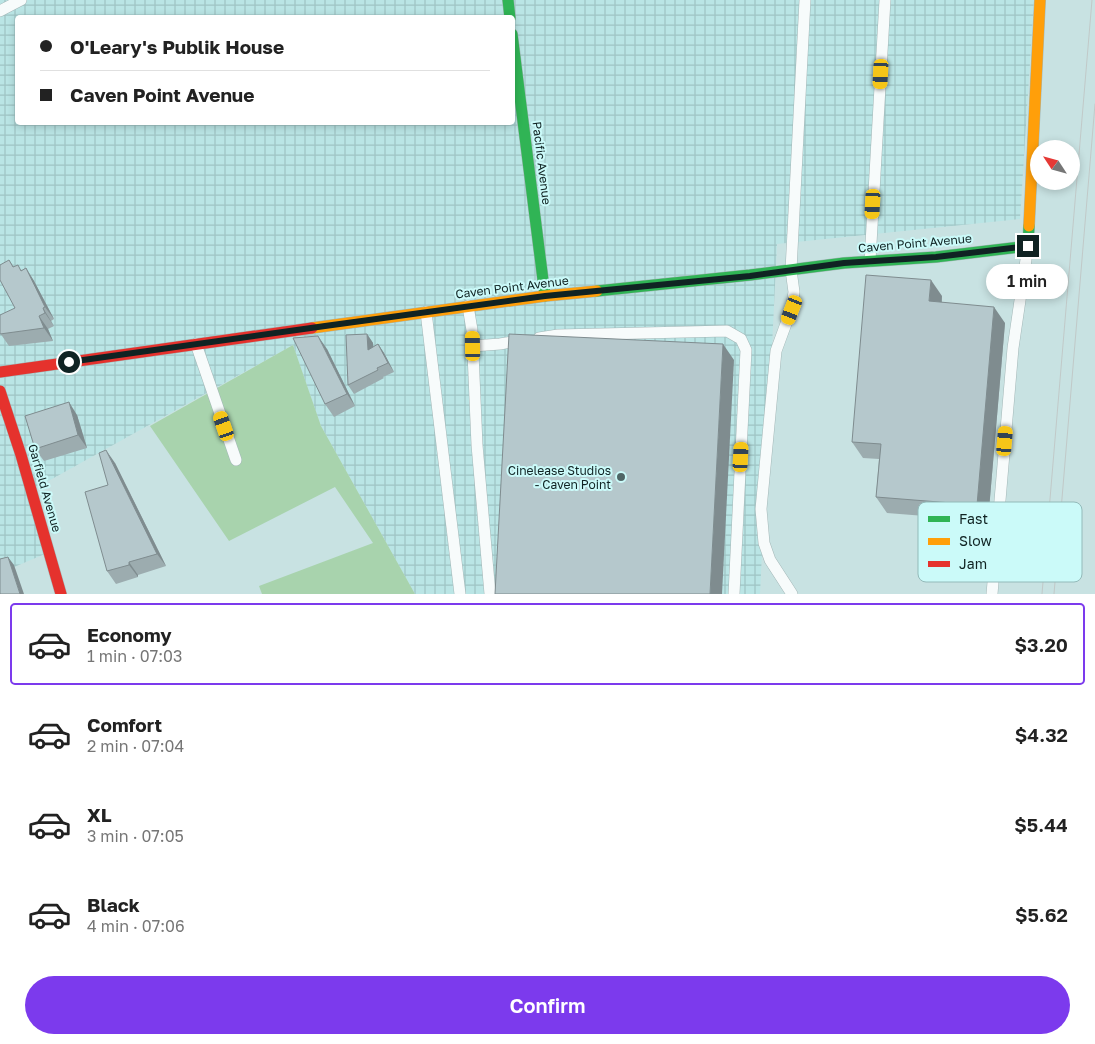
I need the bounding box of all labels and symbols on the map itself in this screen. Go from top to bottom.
car [872,59,889,89]
street label: Pacific Avenue [529,121,555,206]
north arrow [1030,140,1080,190]
car [864,189,881,219]
street label: Caven Point Avenue [858,231,973,255]
route end [1017,235,1039,257]
callout: 1 min [987,264,1069,298]
street label: Caven Point Avenue [454,273,570,301]
car [779,293,804,327]
car [465,331,480,361]
route start [58,351,80,373]
car [212,409,235,443]
car [996,425,1013,457]
street label: Garfield Avenue [25,442,65,534]
car [732,442,749,472]
place label: Cinelease Studios - Caven Point [508,463,611,492]
marker: Cinelease Studios - Caven Point [615,471,627,483]
legend [918,502,1082,582]
text: Fast [959,510,988,527]
text: Slow [959,532,992,549]
text: Jam [959,555,987,572]

